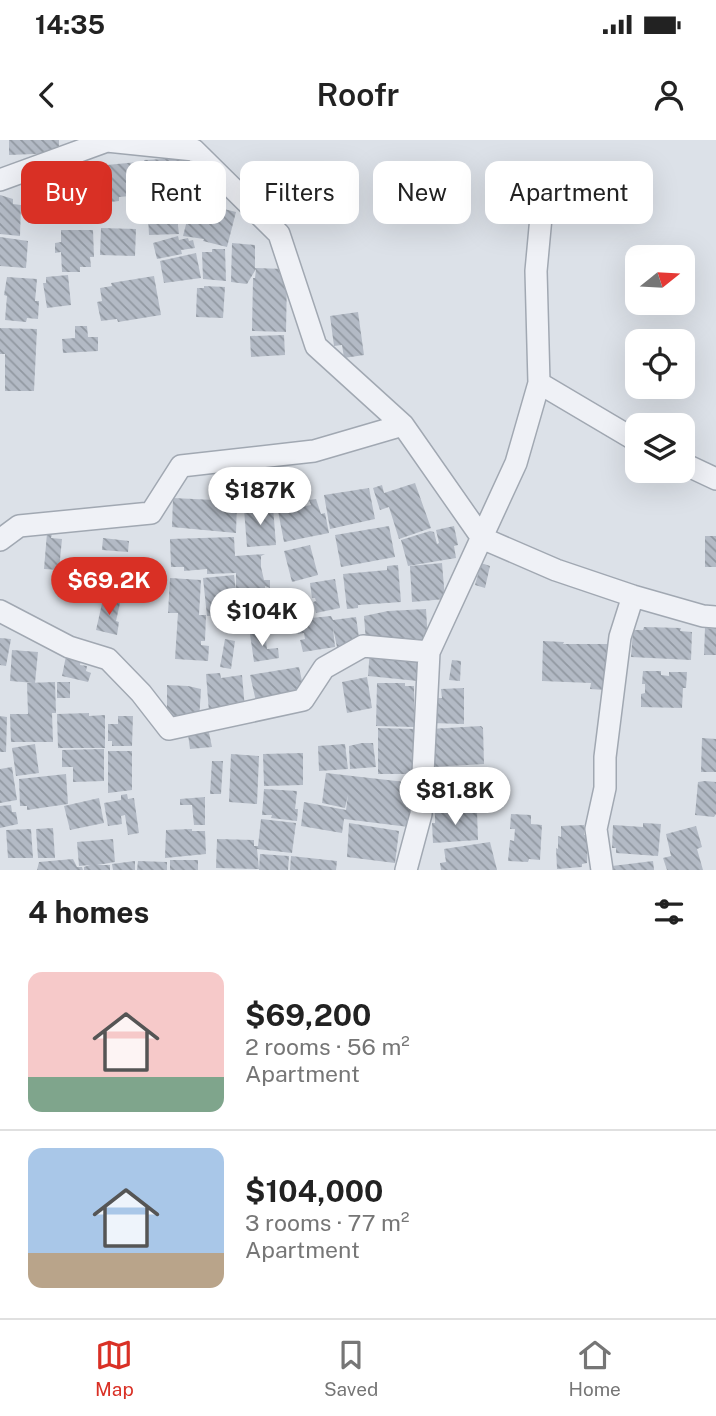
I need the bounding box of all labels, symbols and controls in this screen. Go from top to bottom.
text: 14:35 [35,9,105,40]
icon: back [28,76,66,114]
text: Roofr [317,76,400,113]
icon: person [650,76,688,114]
chip: Buy [21,161,112,224]
chip: Rent [126,161,226,224]
chip: Filters [240,161,359,224]
chip: New [373,161,471,224]
chip: Apartment [485,161,653,224]
north arrow [625,245,695,315]
map controls [625,245,695,483]
button: locate [625,329,695,399]
button: layers [625,413,695,483]
pin: $187K [211,468,309,527]
text: $187K [224,476,296,503]
pin: $69.2K [52,558,166,617]
text: $69.2K [67,566,151,593]
pin: $104K [213,588,311,648]
text: $104K [226,597,298,624]
pin: $81.8K [398,768,512,827]
text: $81.8K [415,776,495,803]
icon: filters [650,893,688,931]
text: 4 homes [28,894,149,930]
text: $69,200 [245,997,371,1033]
icon: home [84,1000,168,1084]
text: 2 rooms · 56 m² [245,1033,410,1060]
text: Apartment [245,1060,360,1087]
text: $104,000 [245,1173,383,1209]
icon: home [84,1176,168,1260]
text: 3 rooms · 77 m² [245,1209,409,1236]
text: Apartment [245,1236,360,1263]
tab: Map [95,1336,134,1400]
tab: Saved [324,1336,378,1400]
tab: Home [568,1336,621,1400]

